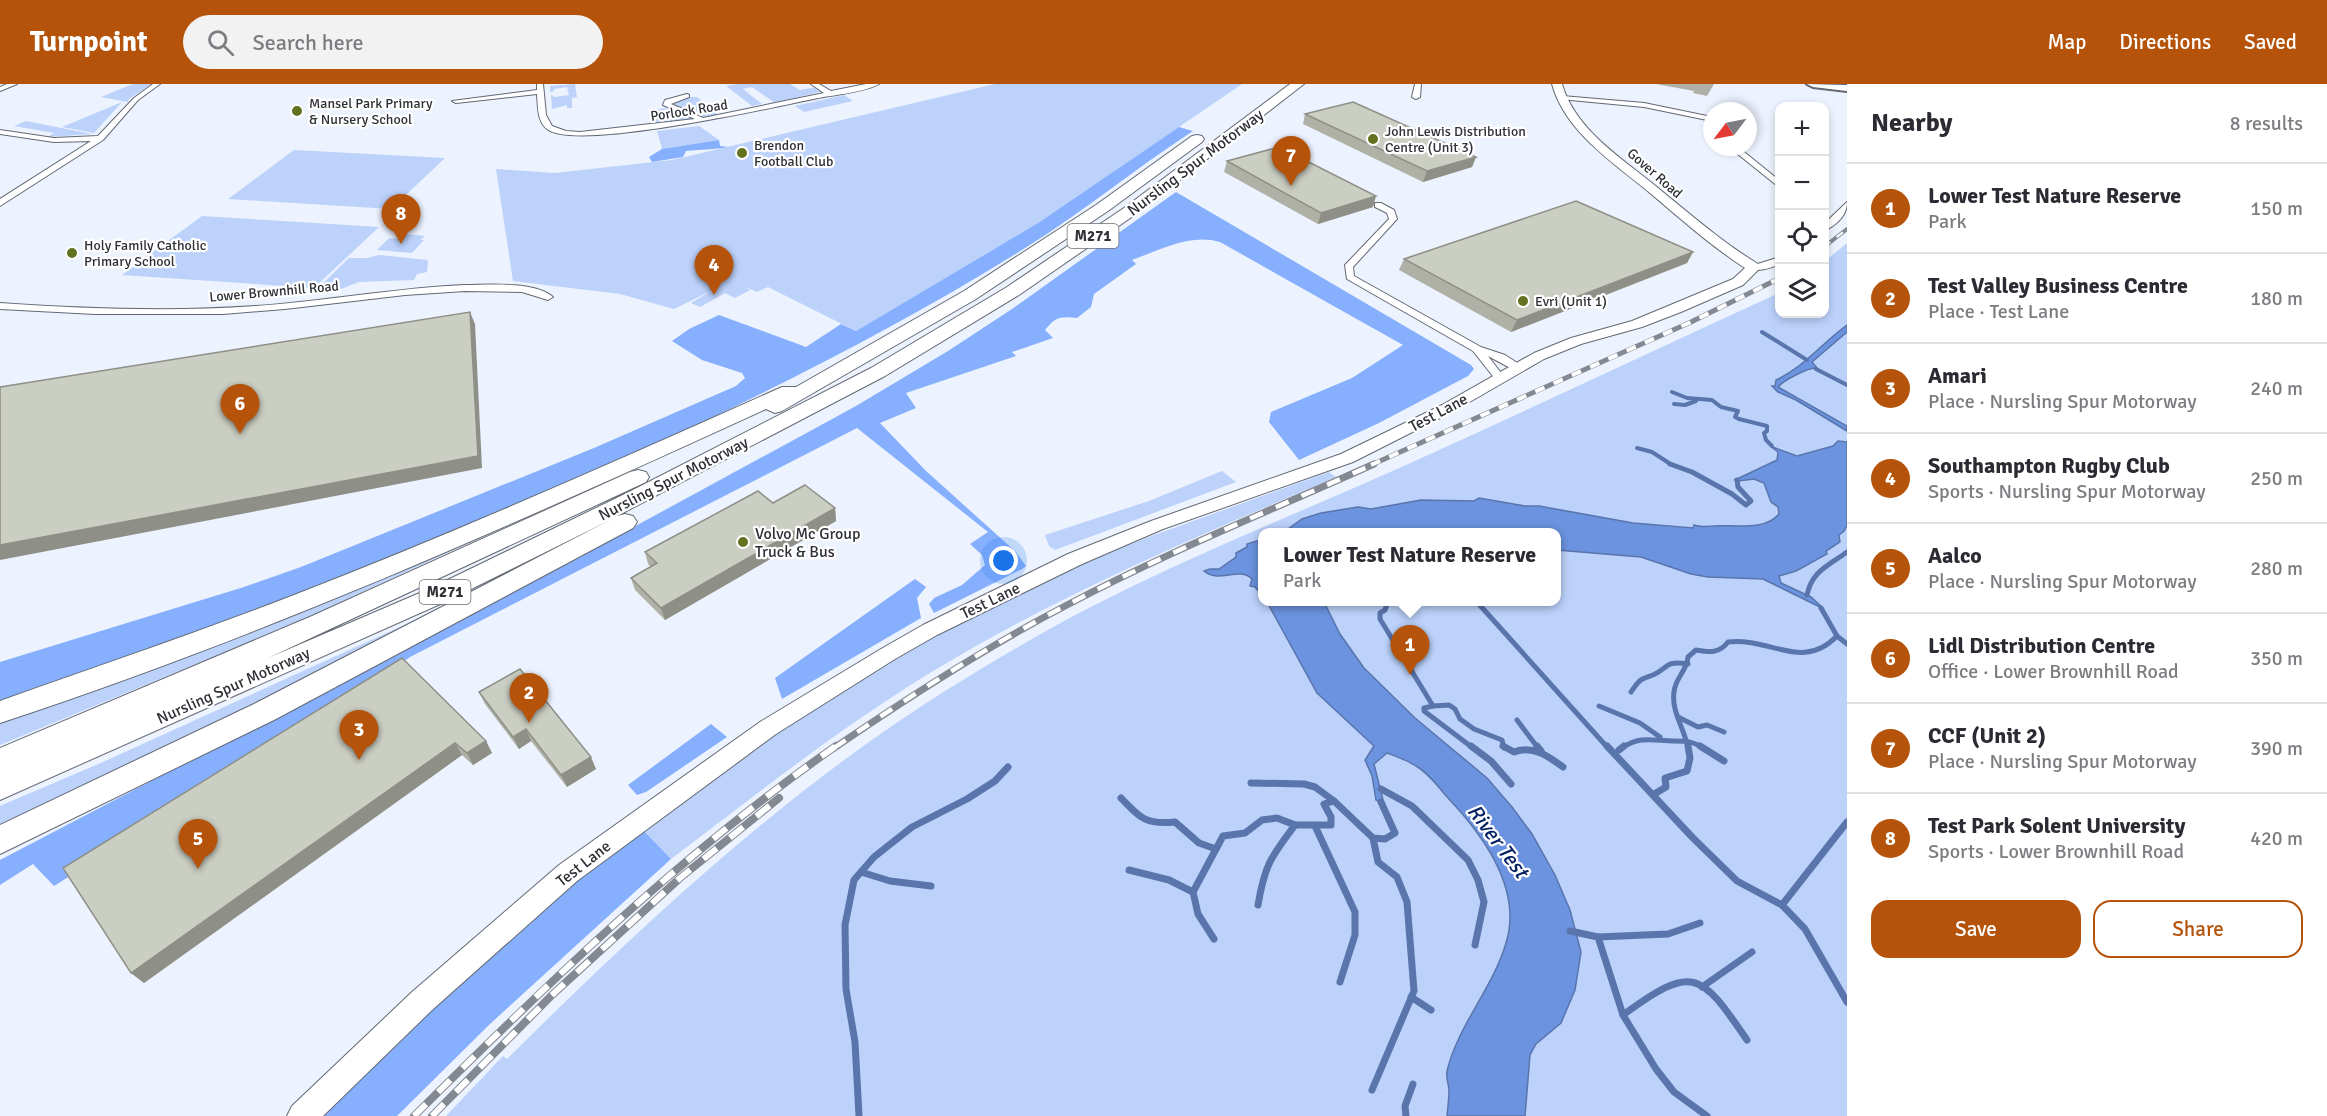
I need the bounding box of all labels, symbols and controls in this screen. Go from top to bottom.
search box [183,15,603,69]
text: Turnpoint [30,25,147,59]
icon: search [204,26,237,59]
text: Search here [252,29,363,56]
text: Map [2048,29,2086,55]
text: Directions [2119,29,2211,55]
text: Saved [2244,29,2297,55]
place label: Mansel Park Primary & Nursery School [309,95,433,128]
street label: Porlock Road [649,96,729,125]
north arrow [1703,102,1757,156]
map controls [1775,102,1829,318]
button: + [1775,102,1829,156]
marker: Mansel Park Primary & Nursery School [290,104,304,118]
street label: Nursling Spur Motorway [1123,105,1268,221]
text: Nearby [1871,107,1952,139]
text: 8 results [2230,111,2303,136]
place label: John Lewis Distribution Centre (Unit 3) [1385,123,1526,156]
marker: John Lewis Distribution Centre (Unit 3) [1366,132,1380,146]
pin: 7 [1272,136,1310,186]
place label: Brendon Football Club [754,137,833,170]
street label: Gover Road [1624,145,1686,202]
marker: Brendon Football Club [735,146,749,160]
button: − [1775,156,1829,210]
text: Lower Test Nature Reserve [1928,182,2181,209]
pin: 8 [382,194,420,244]
text: 1 [1885,196,1896,221]
text: 150 m [2250,196,2303,221]
text: Park [1928,209,1966,234]
button: locate [1775,210,1829,264]
road number: M271 [1068,224,1118,248]
place label: Holy Family Catholic Primary School [84,237,207,270]
marker: Holy Family Catholic Primary School [65,246,79,260]
pin: 4 [694,246,734,295]
button: layers [1775,264,1829,318]
text: Test Valley Business Centre [1928,272,2188,299]
street label: Lower Brownhill Road [209,277,339,306]
text: 2 [1885,286,1896,311]
text: 180 m [2250,286,2303,311]
place label: Evri (Unit 1) [1535,293,1607,310]
marker: Evri (Unit 1) [1516,294,1530,308]
text: Place · Test Lane [1928,299,2069,324]
text: Amari [1928,362,1987,389]
text: 3 [1885,376,1896,401]
text: 240 m [2250,376,2303,401]
pin: 6 [220,384,260,434]
street label: Test Lane [1406,389,1471,437]
text: Place · Nursling Spur Motorway [1928,389,2197,414]
street label: Nursling Spur Motorway [595,432,752,525]
text: Southampton Rugby Club [1928,452,2170,479]
text: 4 [1885,466,1896,491]
text: 250 m [2250,466,2303,491]
text: Sports · Nursling Spur Motorway [1928,479,2206,504]
place label: Volvo Mc Group Truck & Bus [755,524,861,562]
popup [1258,528,1561,606]
marker: Volvo Mc Group Truck & Bus [736,535,750,549]
text: Lower Test Nature Reserve [1283,541,1536,568]
text: Aalco [1928,542,1982,569]
your location [989,546,1018,575]
text: 5 [1885,556,1896,581]
text: 280 m [2250,556,2303,581]
text: Park [1283,568,1321,593]
text: Place · Nursling Spur Motorway [1928,569,2197,594]
street label: Test Lane [957,578,1023,624]
road number: M271 [420,580,470,604]
pin: 1 [1390,626,1430,675]
text: Lidl Distribution Centre [1928,632,2155,659]
street label: Nursling Spur Motorway [154,643,314,729]
text: 6 [1885,646,1896,671]
text: 350 m [2250,646,2303,671]
text: Office · Lower Brownhill Road [1928,659,2179,684]
pin: 2 [510,674,548,723]
pin: 3 [340,710,378,760]
text: CCF (Unit 2) [1928,722,2046,749]
text: 7 [1885,736,1896,761]
text: 390 m [2250,736,2303,761]
text: Place · Nursling Spur Motorway [1928,749,2197,774]
water label: River Test [1462,799,1536,885]
text: Test Park Solent University [1928,812,2185,839]
pin: 5 [178,820,218,869]
text: 8 [1885,826,1896,851]
text: 420 m [2250,826,2303,851]
street label: Test Lane [552,836,615,891]
text: Sports · Lower Brownhill Road [1928,839,2184,864]
button: Save [1871,900,2081,958]
button: Share [2093,900,2303,958]

